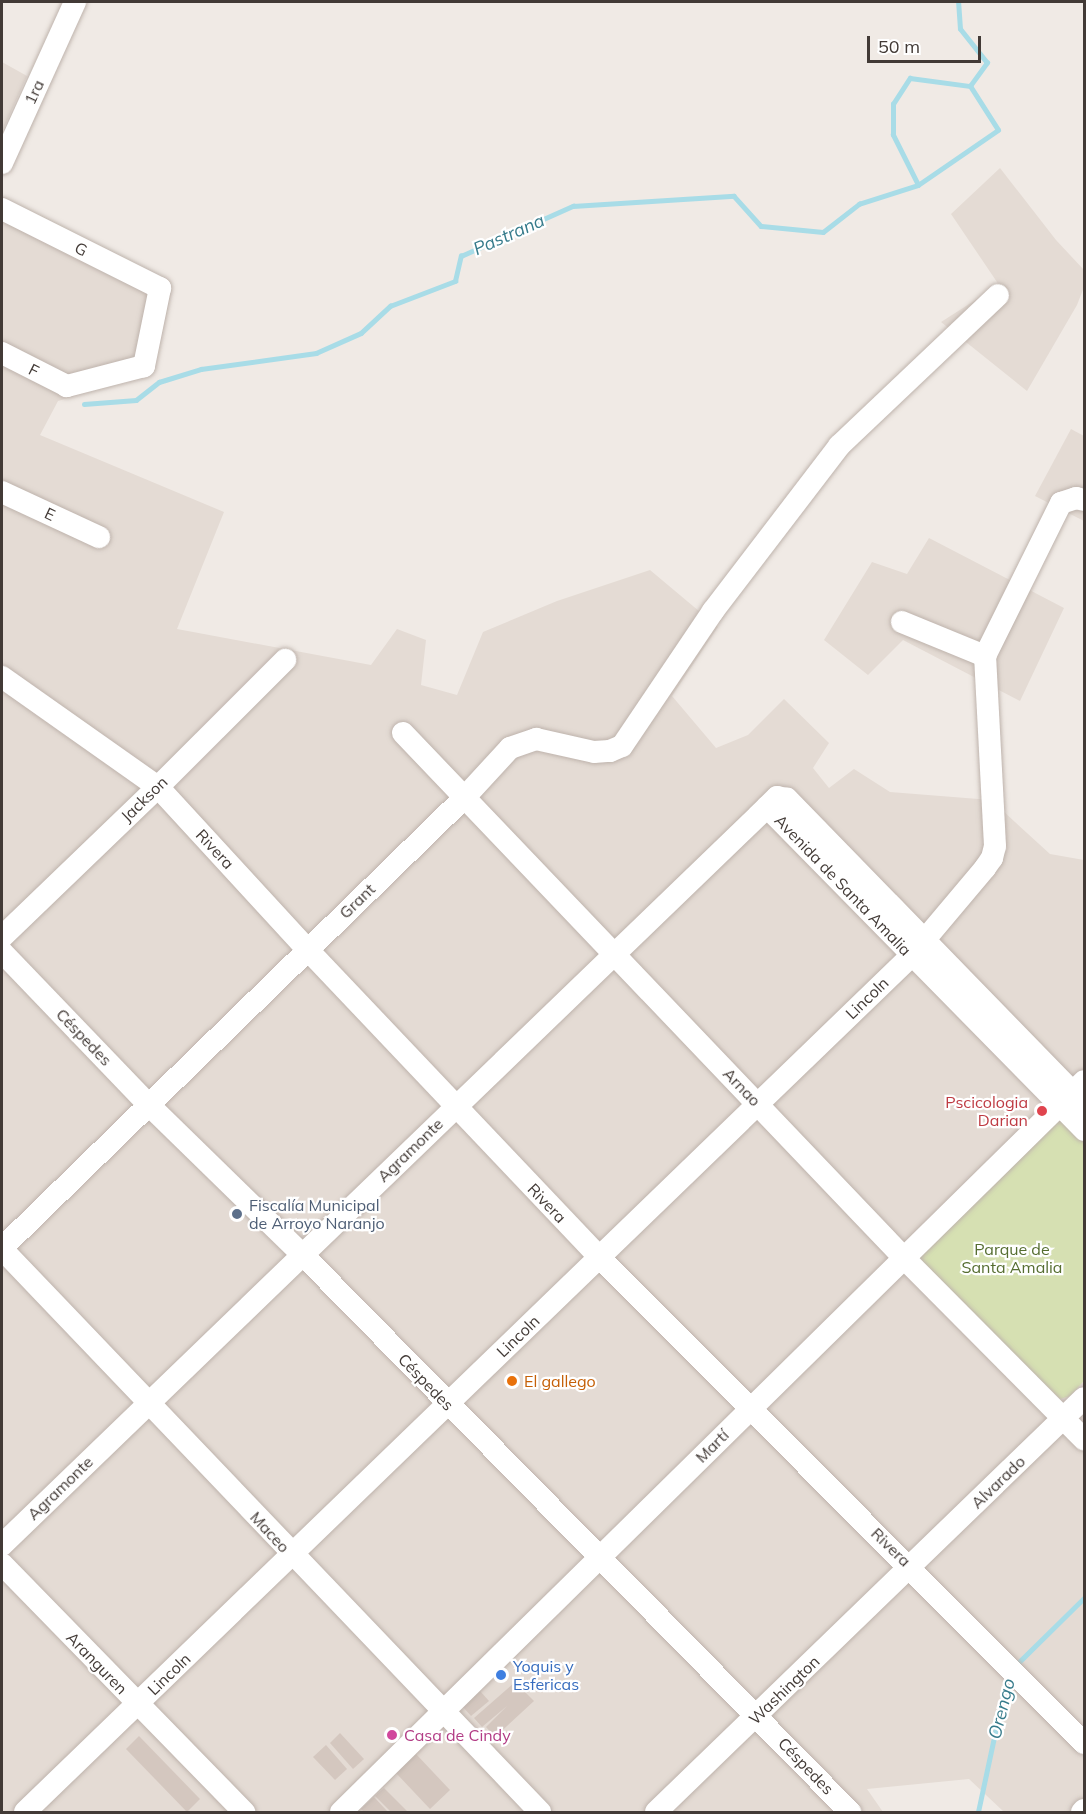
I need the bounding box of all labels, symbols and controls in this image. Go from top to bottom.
scale bar [870,24,984,62]
text: 50 m [878,35,920,58]
street label: 1ra [20,77,48,107]
water label: Pastrana [470,210,548,260]
street label: G [71,238,91,260]
street label: F [26,359,42,381]
street label: E [42,503,58,525]
street label: Jackson [117,772,171,826]
street label: Avenida de Santa Amalia [771,811,915,959]
street label: Rivera [192,825,238,873]
street label: Grant [335,880,379,922]
street label: Lincoln [842,973,892,1023]
street label: Céspedes [52,1005,116,1069]
street label: Arnao [719,1064,765,1110]
place label: Pscicologia Darian [945,1092,1028,1130]
marker: Pscicologia Darian [1033,1102,1051,1120]
street label: Agramonte [373,1114,447,1186]
street label: Rivera [524,1179,570,1227]
place label: Fiscalía Municipal de Arroyo Naranjo [249,1195,385,1233]
marker: Fiscalía Municipal de Arroyo Naranjo [230,1207,244,1221]
park label: Parque de Santa Amalia [962,1239,1062,1277]
street label: Lincoln [493,1311,543,1361]
street label: Céspedes [394,1350,458,1414]
place label: El gallego [524,1371,596,1391]
marker: El gallego [505,1374,519,1388]
street label: Martí [691,1425,733,1467]
street label: Agramonte [23,1452,97,1524]
street label: Alvarado [967,1452,1029,1512]
street label: Maceo [246,1508,294,1556]
street label: Rivera [867,1524,915,1570]
street label: Aranguren [63,1628,131,1698]
street label: Lincoln [144,1649,194,1699]
street label: Washington [745,1652,823,1728]
place label: Yoquis y Esfericas [513,1656,579,1694]
marker: Yoquis y Esfericas [494,1668,508,1682]
water label: Orengo [984,1676,1020,1742]
place label: Casa de Cindy [404,1725,511,1745]
marker: Casa de Cindy [385,1728,399,1742]
street label: Céspedes [774,1734,838,1798]

